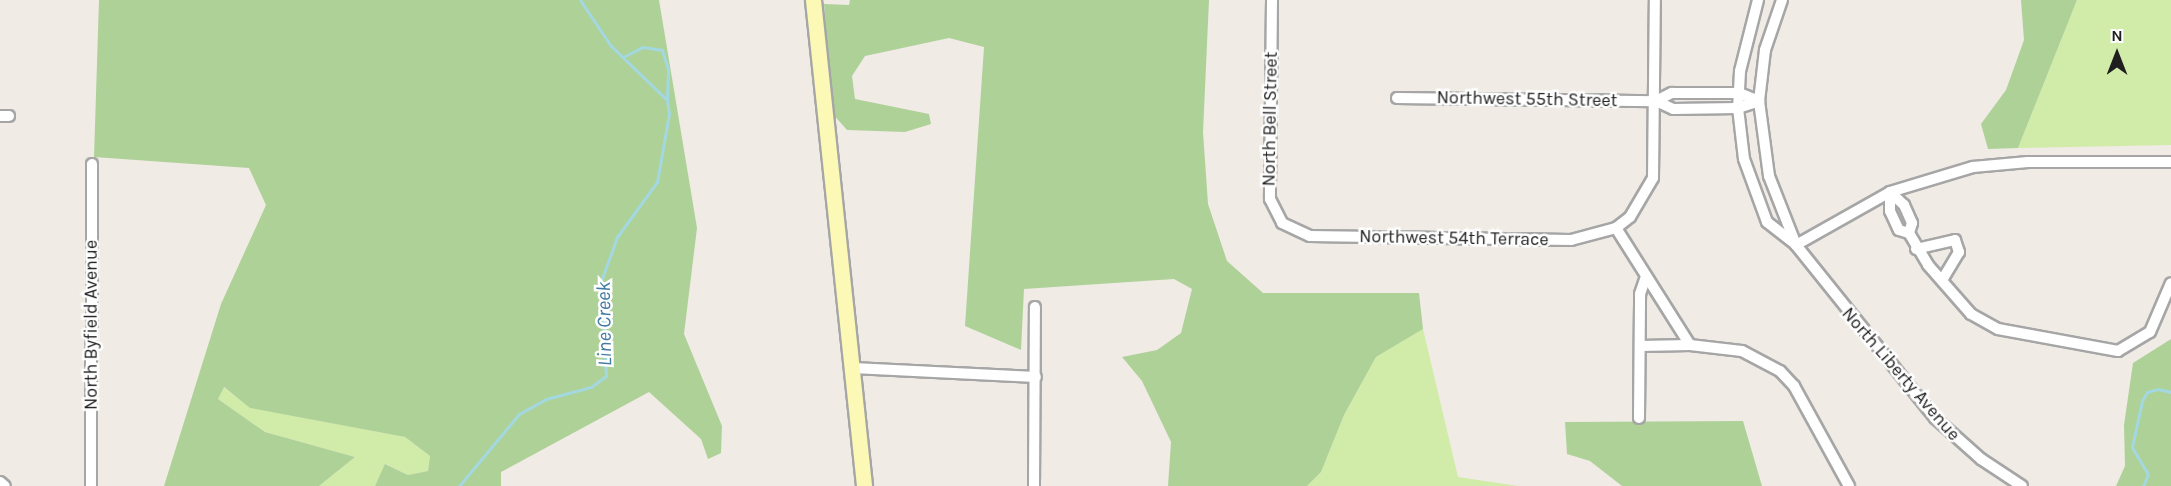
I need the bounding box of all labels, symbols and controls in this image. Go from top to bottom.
north arrow [2087,24,2147,84]
text: N [2111,26,2123,45]
street label: North Bell Street [1258,51,1282,187]
street label: Northwest 55th Street [1436,87,1618,111]
street label: Northwest 54th Terrace [1359,226,1549,250]
street label: North Byfield Avenue [80,240,102,410]
water label: Line Creek [591,281,617,367]
street label: North Liberty Avenue [1837,303,1965,445]

